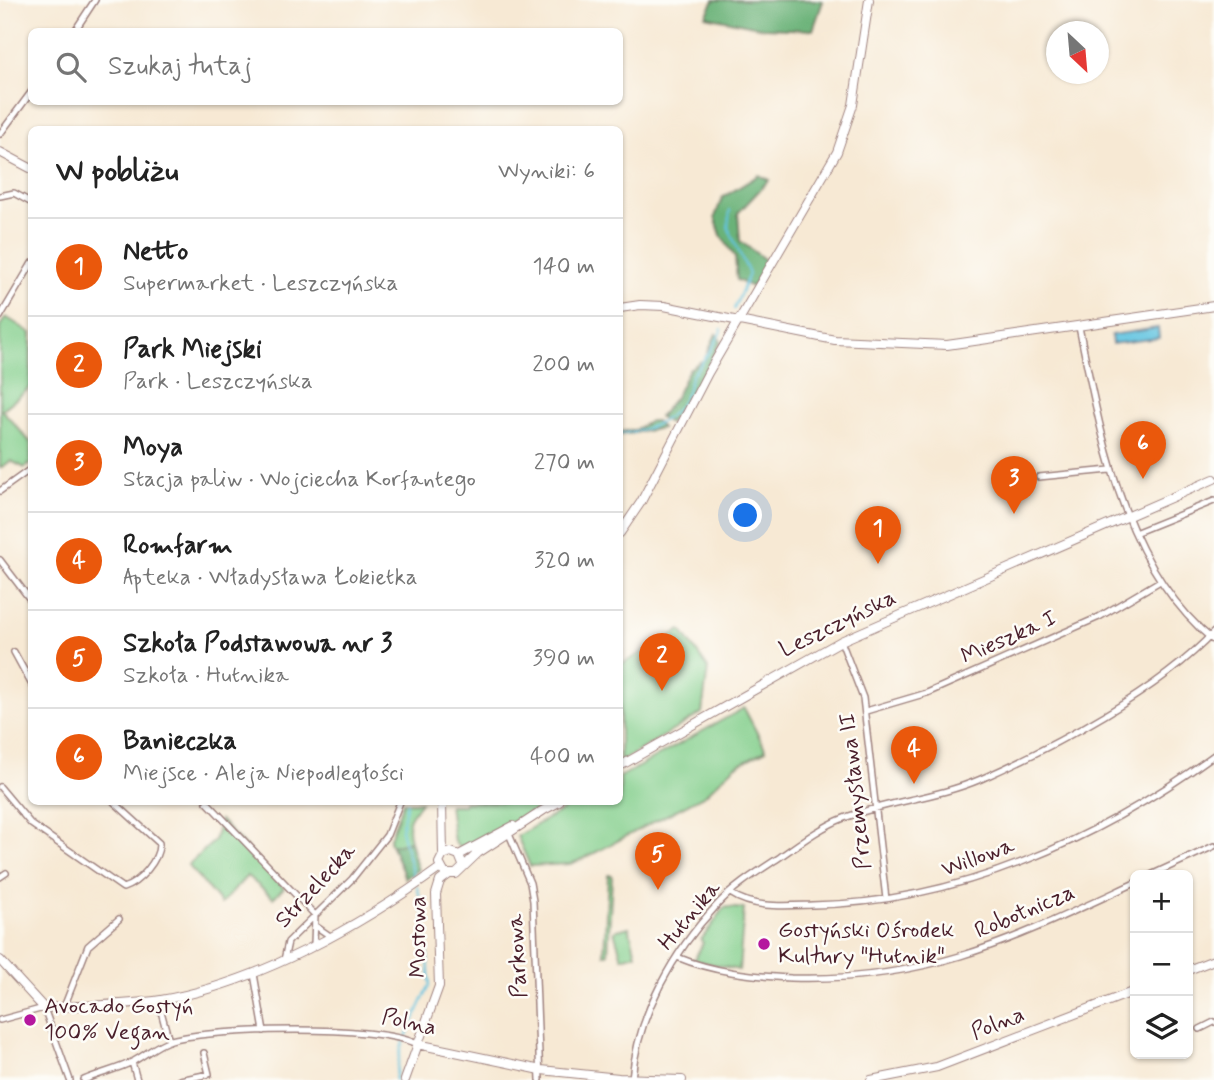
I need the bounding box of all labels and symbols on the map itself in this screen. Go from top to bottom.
north arrow [1046,21,1109,84]
pin: 6 [1120,421,1166,479]
pin: 3 [991,456,1037,514]
your location [728,498,762,532]
pin: 1 [855,506,901,564]
street label: Leszczyńska [775,583,901,665]
street label: Mieszka I [957,604,1061,672]
pin: 2 [639,633,685,691]
street label: Przemysława II [833,711,879,871]
pin: 4 [891,726,937,784]
street label: Willowa [937,831,1019,885]
pin: 5 [635,832,681,890]
street label: Strzelecka [269,837,363,935]
street label: Hutnika [652,875,728,957]
street label: Robotnicza [970,878,1080,946]
street label: Mostowa [404,896,434,978]
street label: Parkowa [501,913,535,999]
place label: Gostyński Ośrodek Kultury "Hutnik" [778,916,954,972]
marker: Gostyński Ośrodek Kultury "Hutnik" [756,936,772,952]
place label: Avocado Gostyń 100% Vegan [44,992,193,1050]
street label: Polna [967,1000,1029,1048]
street label: Polna [379,1002,439,1044]
marker: Avocado Gostyń 100% Vegan [22,1012,38,1028]

